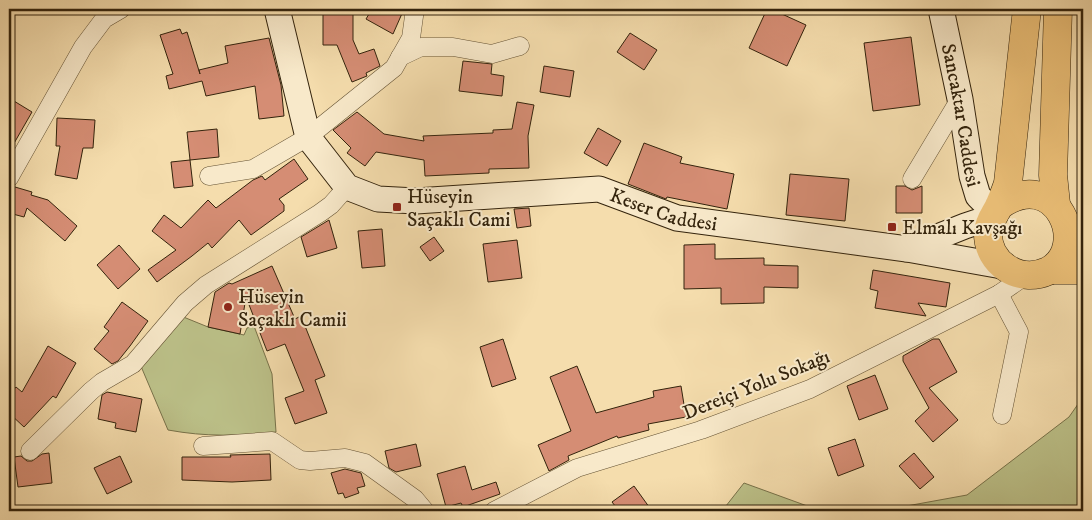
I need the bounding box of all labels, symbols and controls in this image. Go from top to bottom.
street label: Sancaktar Caddesi [935,42,986,190]
street label: Keser Caddesi [606,183,718,237]
place label: Hüseyin Saçaklı Cami [407,185,510,233]
marker: Hüseyin Saçaklı Cami [391,201,403,213]
place label: Elmalı Kavşağı [902,216,1023,241]
marker: Elmalı Kavşağı [886,221,898,233]
place label: Hüseyin Saçaklı Camii [238,285,347,333]
marker: Hüseyin Saçaklı Camii [222,301,234,313]
street label: Dereiçi Yolu Sokağı [679,344,834,426]

